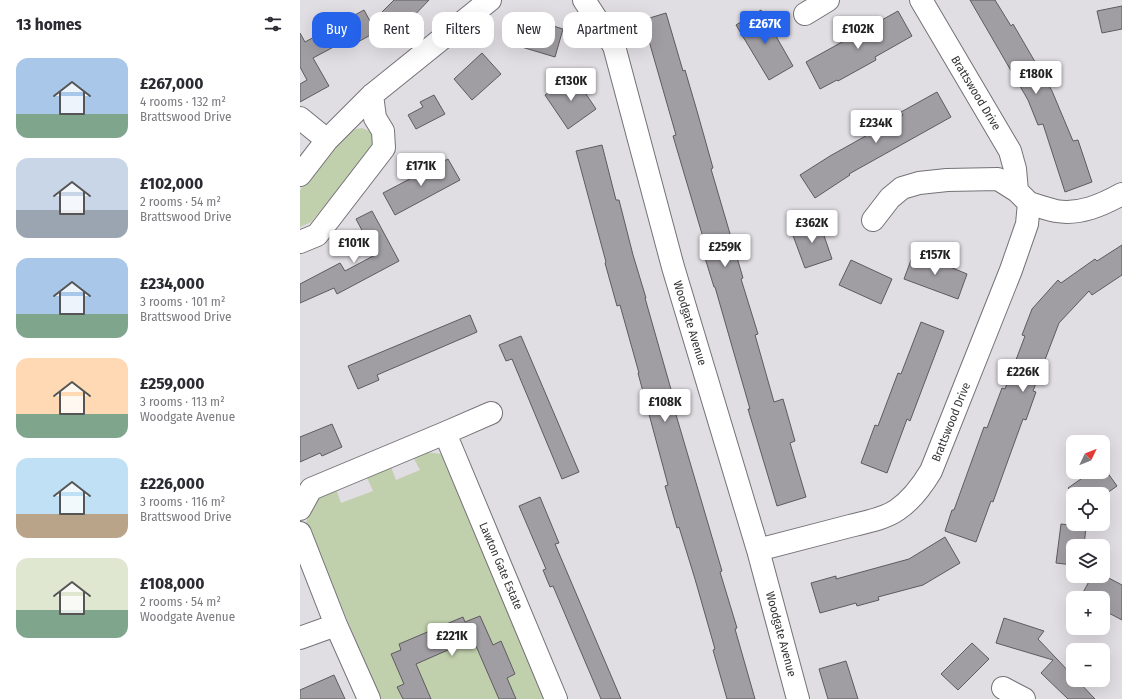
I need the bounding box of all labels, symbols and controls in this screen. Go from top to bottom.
pin: £267K [737,11,793,45]
chip: Buy [312,12,361,48]
chip: Rent [369,12,424,48]
chip: Filters [432,12,494,48]
chip: New [502,12,555,48]
chip: Apartment [563,12,652,48]
icon: filters [262,13,284,35]
text: 13 homes [16,14,82,35]
text: £267K [749,16,781,31]
pin: £102K [830,16,886,50]
text: £102K [842,21,874,36]
street label: Brattswood Drive [948,53,1004,133]
pin: £180K [1008,61,1064,95]
text: £180K [1020,66,1052,81]
pin: £130K [543,68,599,102]
text: £267,000 [140,73,204,94]
text: £130K [555,73,587,88]
icon: home [48,74,96,122]
text: 4 rooms · 132 m² [140,94,226,109]
text: Brattswood Drive [140,109,231,124]
pin: £234K [848,110,904,144]
text: £234K [860,115,892,130]
pin: £171K [393,153,449,187]
text: £171K [406,158,436,173]
text: £102,000 [140,173,203,194]
icon: home [48,174,96,222]
text: 2 rooms · 54 m² [140,194,221,209]
text: Brattswood Drive [140,209,231,224]
pin: £362K [784,210,840,244]
text: £362K [796,215,828,230]
pin: £101K [326,230,382,264]
pin: £259K [697,234,753,268]
text: £101K [338,235,370,250]
text: £259K [709,239,741,254]
pin: £157K [907,242,963,276]
text: £157K [920,247,950,262]
text: £234,000 [140,273,204,294]
icon: home [48,274,96,322]
street label: Woodgate Avenue [670,279,710,367]
text: 3 rooms · 101 m² [140,294,225,309]
text: Brattswood Drive [140,309,231,324]
pin: £226K [995,359,1051,393]
text: £226K [1007,364,1039,379]
text: £259,000 [140,373,205,394]
icon: home [48,374,96,422]
street label: Brattswood Drive [929,380,973,464]
pin: £108K [637,389,693,423]
text: 3 rooms · 113 m² [140,394,225,409]
text: £108K [649,394,681,409]
text: Woodgate Avenue [140,409,235,424]
north arrow [1066,435,1110,479]
map controls [1066,435,1110,687]
text: £226,000 [140,473,204,494]
icon: home [48,474,96,522]
button: locate [1066,487,1110,531]
text: 3 rooms · 116 m² [140,494,225,509]
text: Brattswood Drive [140,509,231,524]
street label: Lawton Gate Estate [476,520,526,612]
button: layers [1066,539,1110,583]
text: £108,000 [140,573,205,594]
icon: home [48,574,96,622]
street label: Woodgate Avenue [763,590,799,678]
button: + [1066,591,1110,635]
text: 2 rooms · 54 m² [140,594,221,609]
text: Woodgate Avenue [140,609,235,624]
pin: £221K [424,623,480,657]
text: £221K [436,628,468,643]
button: − [1066,643,1110,687]

